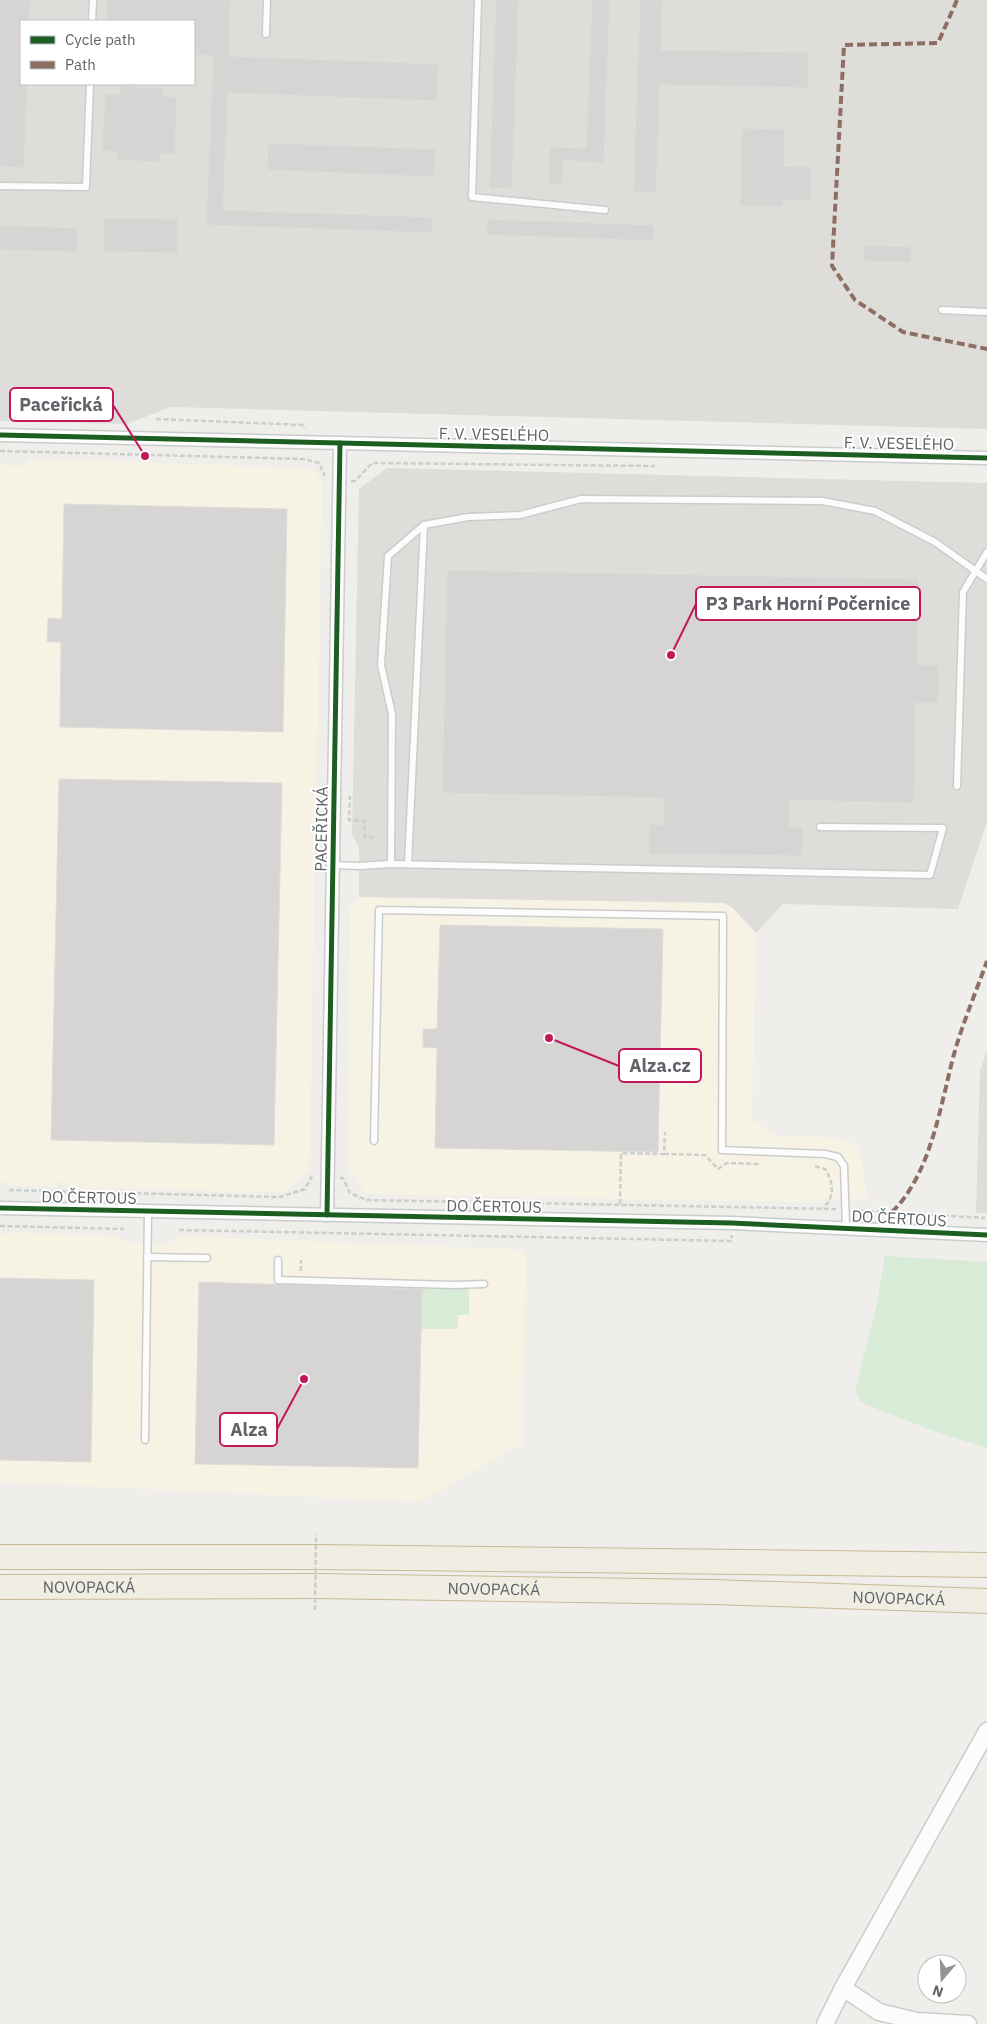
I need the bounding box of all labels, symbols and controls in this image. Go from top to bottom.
legend [20,20,195,85]
text: Cycle path [65,30,136,49]
text: Path [65,55,96,74]
callout: Paceřická [10,388,113,421]
text: Paceřická [19,393,103,416]
street label: F. V. VESELÉHO [439,422,549,445]
street label: F. V. VESELÉHO [844,431,954,454]
callout: P3 Park Horní Počernice [696,587,920,620]
text: P3 Park Horní Počernice [706,592,910,615]
street label: PACEŘICKÁ [309,786,332,872]
callout: Alza.cz [619,1049,701,1082]
text: Alza.cz [629,1054,691,1077]
street label: DO ČERTOUS [41,1185,137,1208]
street label: DO ČERTOUS [446,1194,542,1217]
street label: DO ČERTOUS [851,1205,947,1230]
callout: Alza [220,1413,277,1446]
text: Alza [230,1418,268,1441]
street label: NOVOPACKÁ [43,1576,135,1597]
street label: NOVOPACKÁ [447,1578,540,1599]
street label: NOVOPACKÁ [852,1587,946,1610]
north arrow [917,1954,967,2004]
text: N [930,1981,945,2001]

